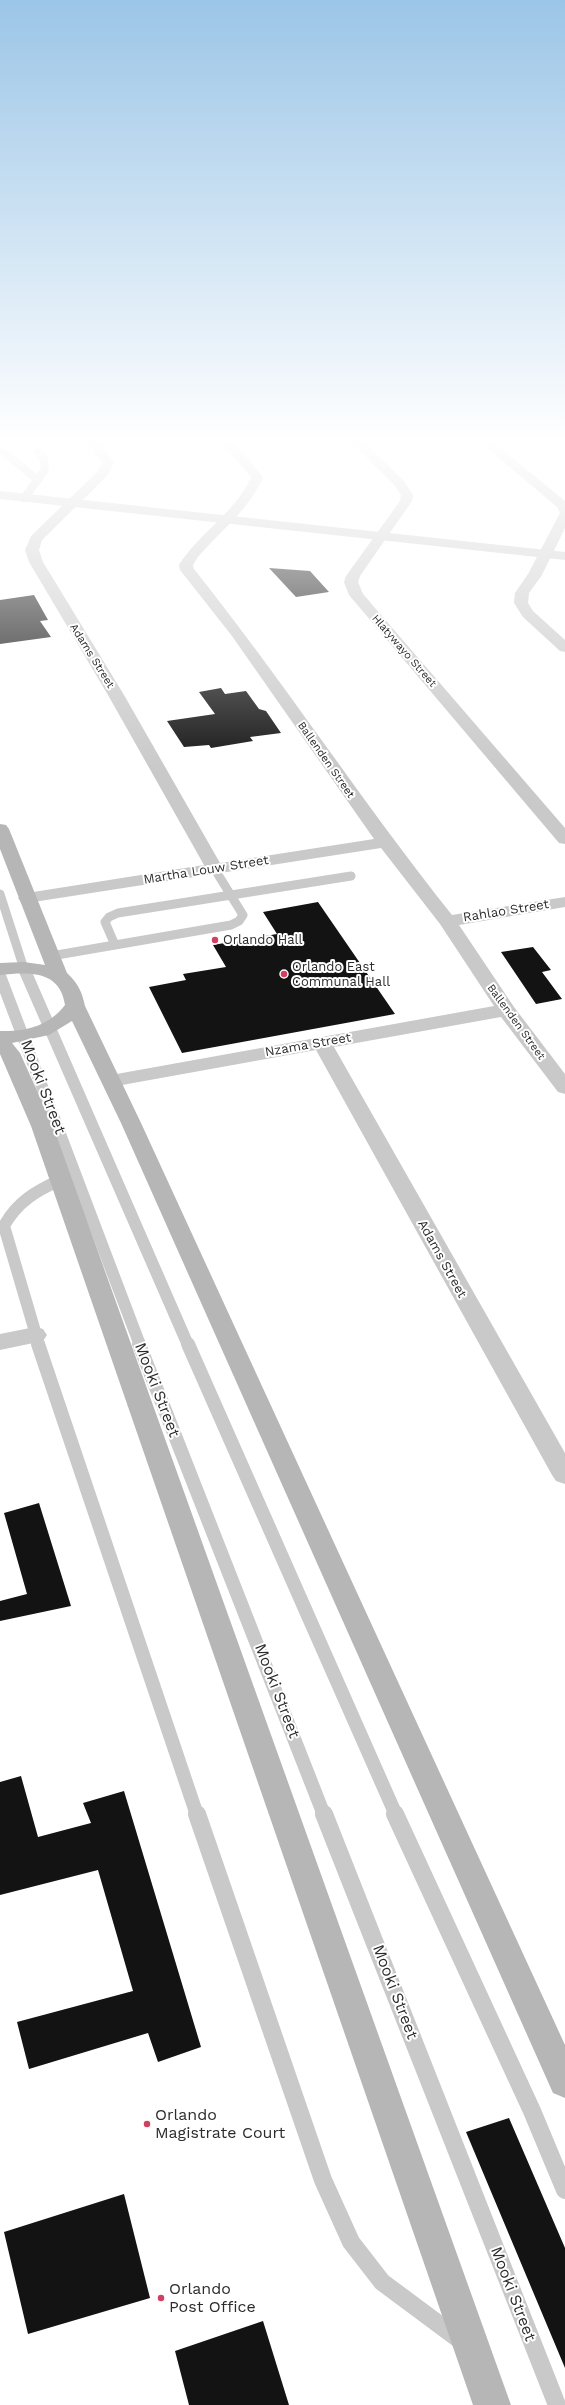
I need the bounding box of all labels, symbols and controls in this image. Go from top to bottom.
street label: Hlatywayo Street [369,612,439,690]
street label: Adams Street [67,621,117,691]
street label: Ballenden Street [295,719,357,801]
street label: Martha Louw Street [142,852,270,888]
street label: Rahlao Street [462,897,550,925]
place label: Orlando Hall [223,932,303,948]
marker: Orlando Hall [210,935,220,945]
place label: Orlando East Communal Hall [292,959,390,990]
marker: Orlando East Communal Hall [279,969,289,979]
street label: Ballenden Street [484,982,548,1062]
street label: Nzama Street [264,1030,352,1060]
street label: Mooki Street [16,1037,70,1137]
street label: Adams Street [414,1217,470,1301]
street label: Mooki Street [130,1340,184,1440]
street label: Mooki Street [250,1641,304,1741]
street label: Mooki Street [368,1942,422,2042]
place label: Orlando Magistrate Court [155,2105,285,2143]
marker: Orlando Magistrate Court [142,2119,152,2129]
street label: Mooki Street [486,2244,540,2344]
place label: Orlando Post Office [169,2279,256,2317]
marker: Orlando Post Office [156,2293,166,2303]

